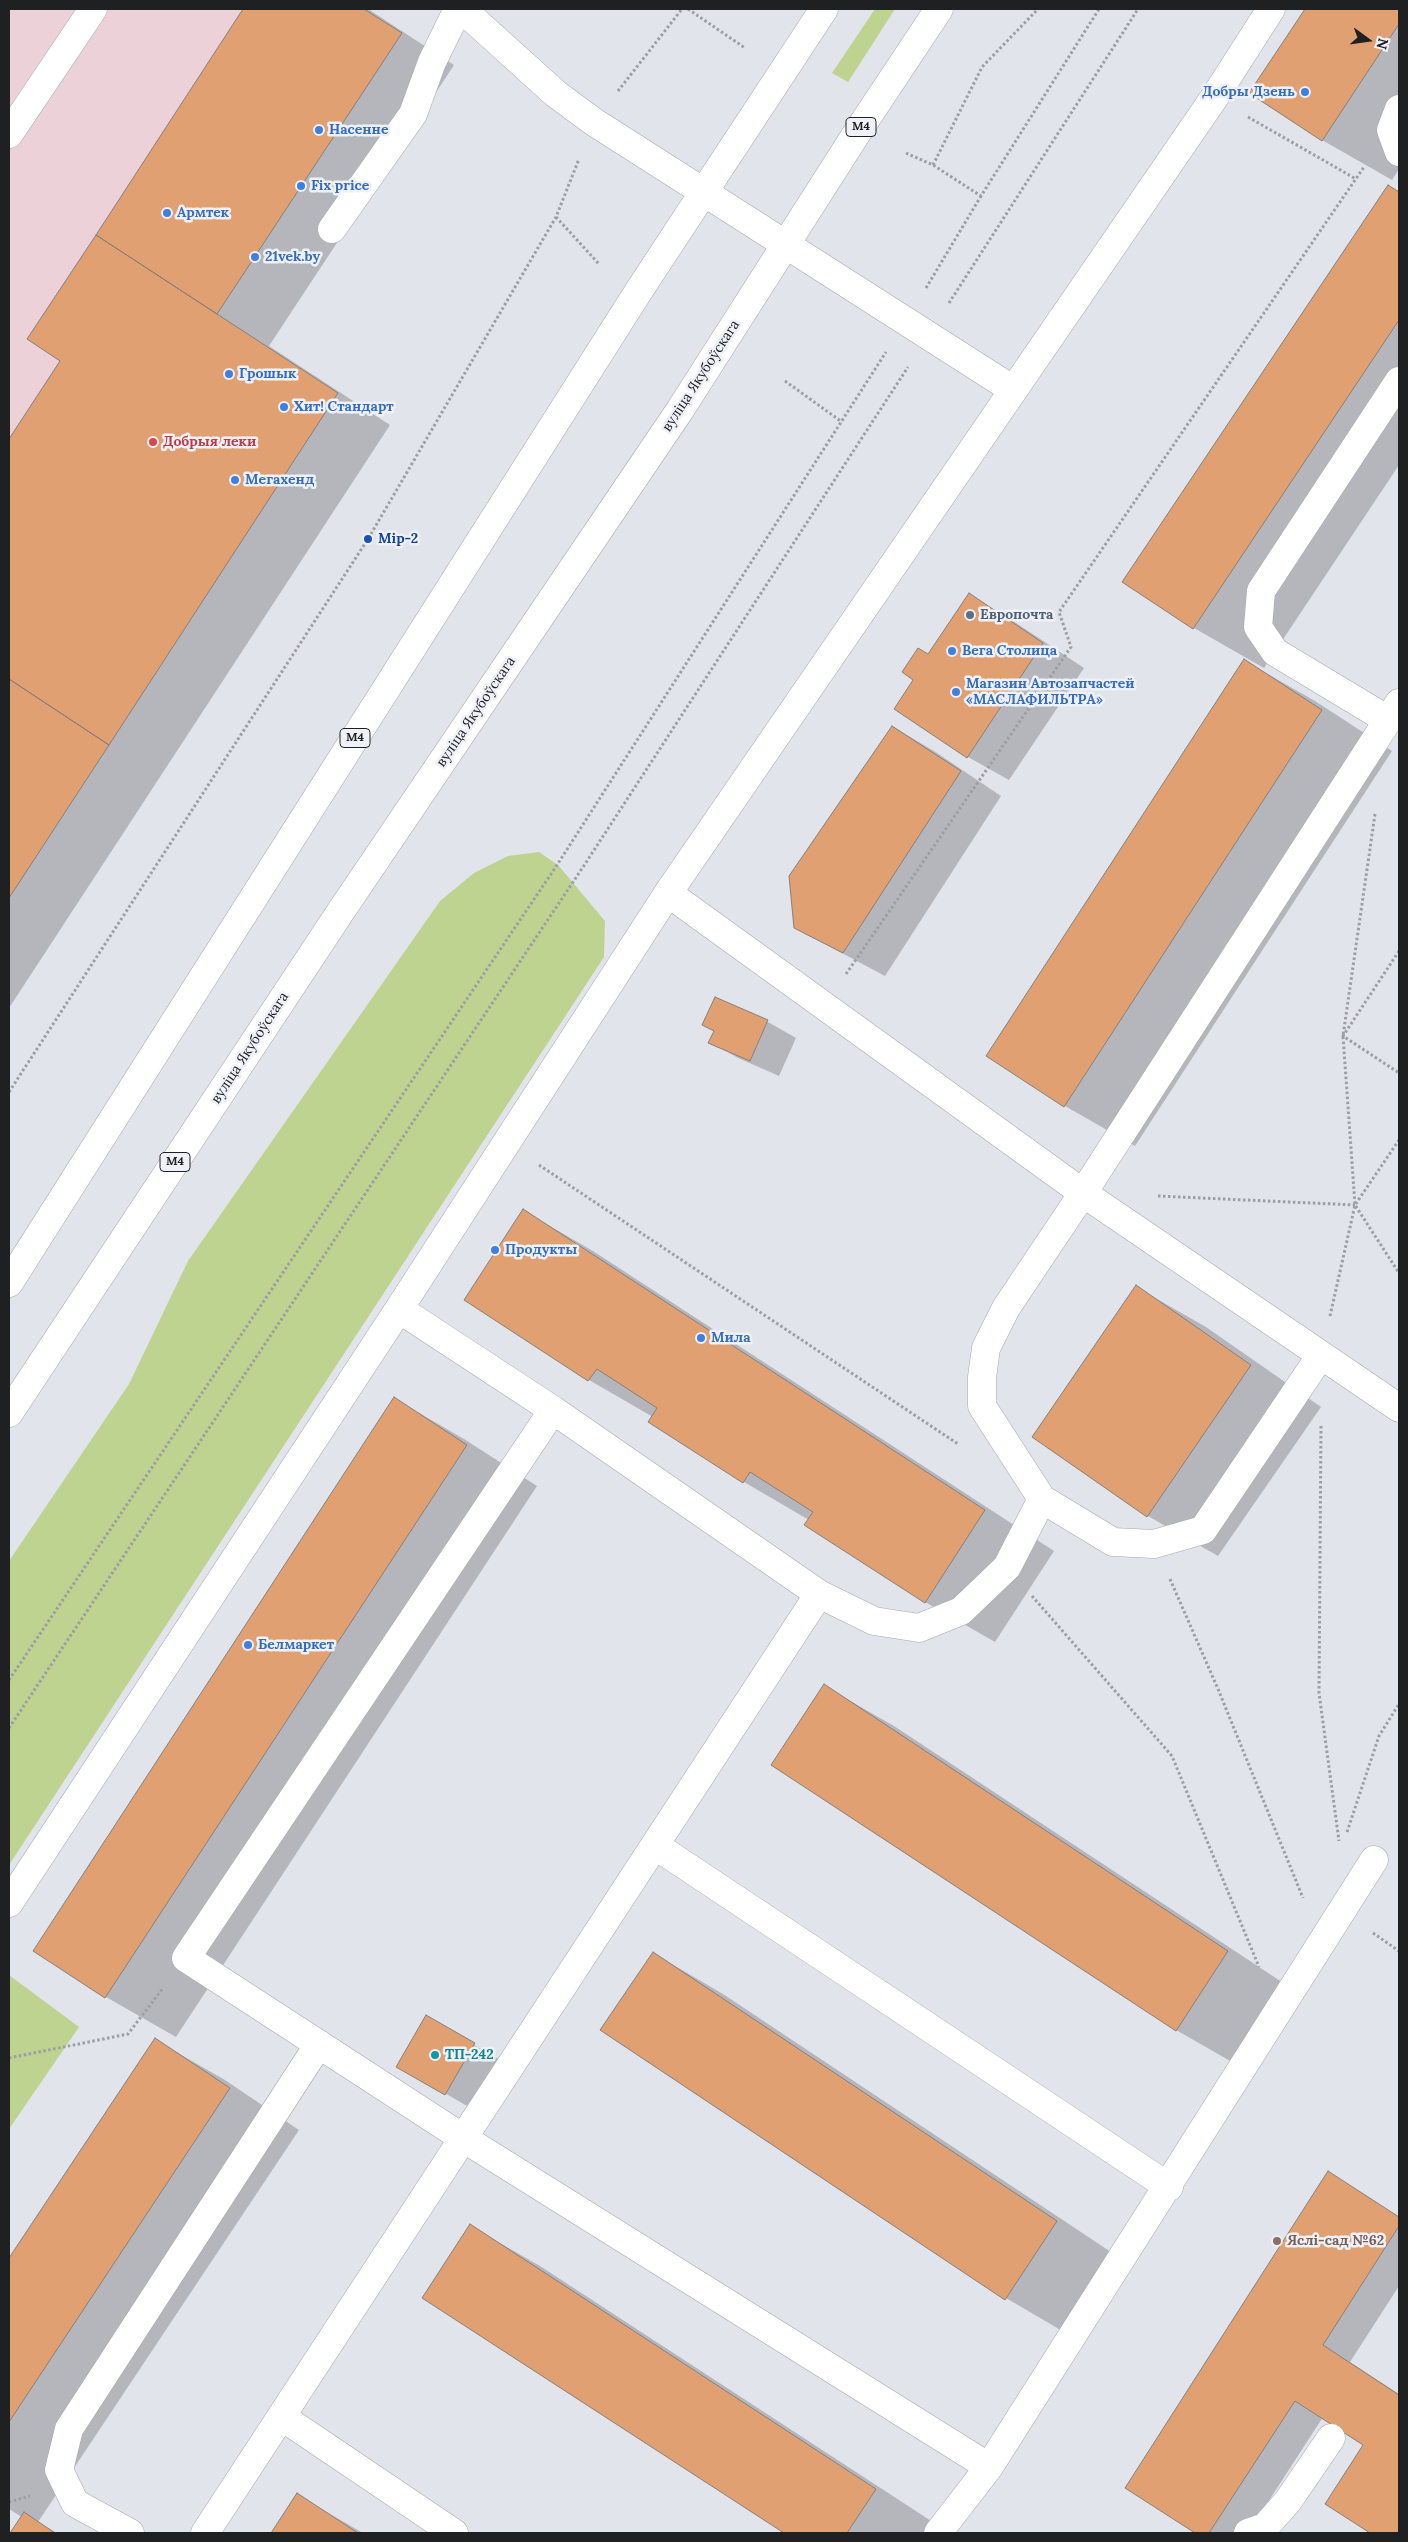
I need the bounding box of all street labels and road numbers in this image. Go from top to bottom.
road number: М4 [846,118,876,136]
street label: вуліца Якубоўскага [659,317,743,435]
street label: вуліца Якубоўскага [433,654,519,770]
road number: М4 [340,728,370,748]
street label: вуліца Якубоўскага [208,989,292,1107]
road number: М4 [160,1152,190,1172]

